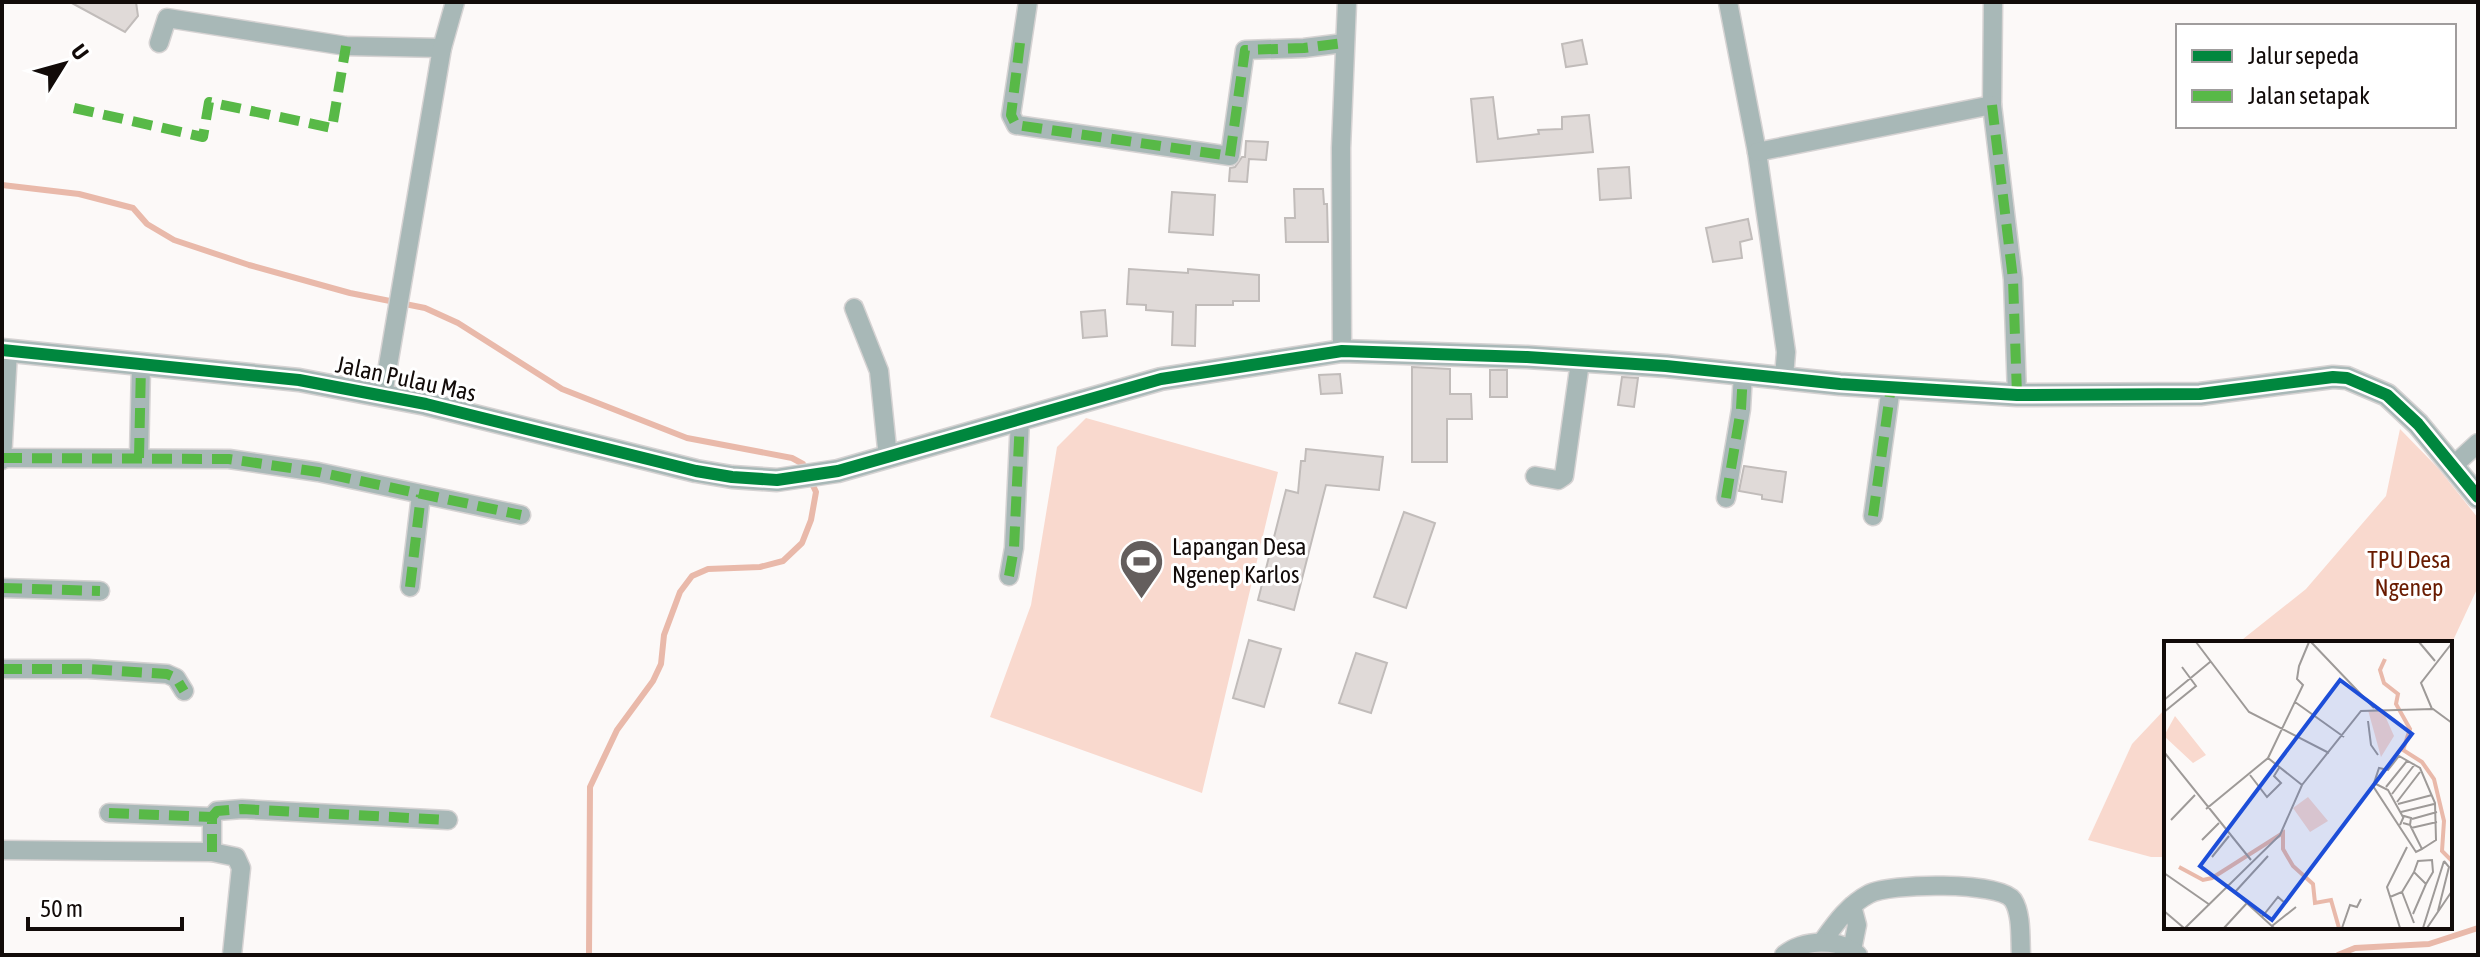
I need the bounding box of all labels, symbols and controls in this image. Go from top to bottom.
north arrow [24,24,104,104]
legend [2176,24,2456,128]
text: U [66,39,94,65]
text: Jalur sepeda [2248,42,2359,69]
text: Jalan setapak [2248,82,2370,109]
street label: Jalan Pulau Mas [333,350,479,407]
place label: Lapangan Desa Ngenep Karlos [1172,533,1307,588]
sports icon: Lapangan Desa Ngenep Karlos [1117,537,1165,600]
park label: TPU Desa Ngenep [2367,546,2451,601]
inset map [2164,641,2452,929]
scale bar [28,881,182,931]
text: 50 m [40,895,83,922]

